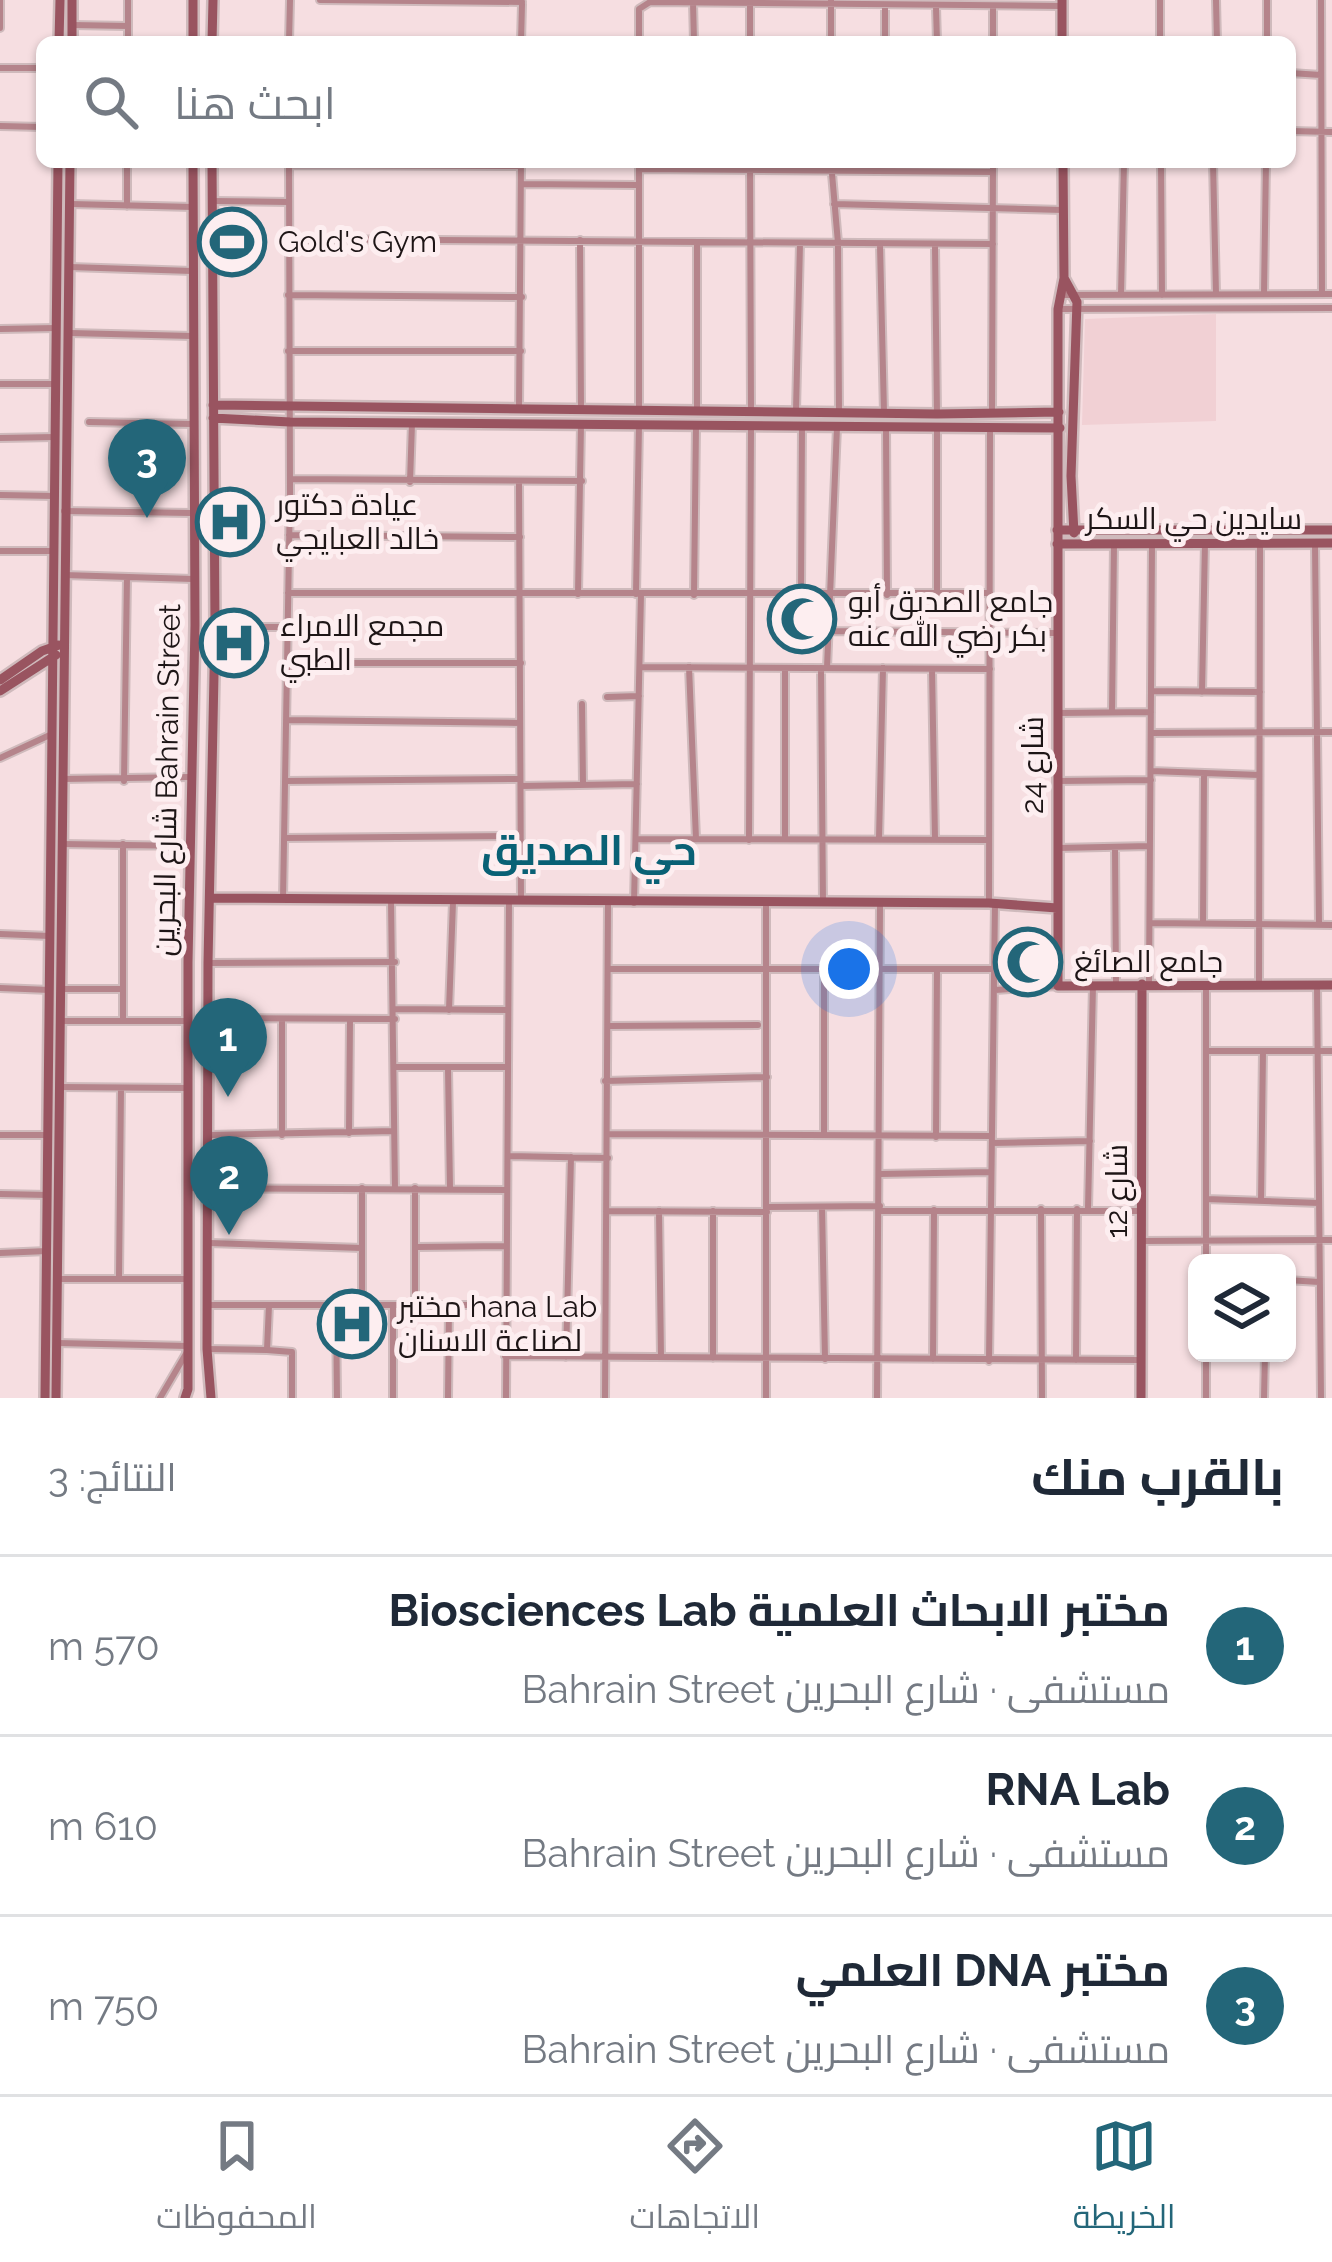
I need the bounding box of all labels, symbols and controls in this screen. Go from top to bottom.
search box [36,36,1296,168]
icon: search [78,69,144,135]
text: ابحث هنا [174,77,336,130]
sports icon: Gold's Gym [197,207,267,277]
place label: Gold's Gym [278,224,437,259]
pin: 3 [108,419,186,518]
hospital icon: عيادة دكتور خالد العبايجي [195,487,265,557]
place label: عيادة دكتور خالد العبايجي [274,487,439,562]
street label: سايدين حي السكر [1084,501,1302,542]
place label: جامع الصديق أبو بكر رضي الله عنه [848,583,1053,658]
mosque icon: جامع الصديق أبو بكر رضي الله عنه [767,584,837,654]
street label: شارع البحرين Bahrain Street [146,603,190,957]
hospital icon: مجمع الامراء الطبي [199,608,269,678]
place label: مجمع الامراء الطبي [280,608,444,683]
street label: شارع 24 [1015,716,1053,814]
district label: حي الصديق [481,826,697,884]
mosque icon: جامع الصائغ [993,927,1063,997]
your location [819,939,879,999]
place label: جامع الصائغ [1074,944,1223,982]
pin: 1 [189,998,267,1097]
pin: 2 [190,1136,268,1235]
street label: شارع 12 [1099,1144,1137,1238]
map controls [1188,1254,1296,1362]
button: layers [1188,1254,1296,1362]
hospital icon: مختبر hana Lab لصناعة الاسنان [317,1289,387,1359]
place label: مختبر hana Lab لصناعة الاسنان [396,1289,597,1358]
text: بالقرب منك [1031,1447,1284,1507]
text: النتائج: 3 [48,1454,177,1500]
text: مختبر الابحاث العلمية Biosciences Lab [389,1584,1170,1637]
text: 570 m [48,1623,160,1669]
text: 1 [1235,1623,1255,1669]
text: مستشفى · شارع البحرين Bahrain Street [521,1666,1170,1712]
text: RNA Lab [985,1763,1170,1816]
text: 610 m [48,1803,158,1849]
text: 2 [1234,1803,1256,1849]
text: مستشفى · شارع البحرين Bahrain Street [521,1830,1170,1876]
text: مختبر DNA العلمي [796,1944,1170,1997]
text: 750 m [48,1983,159,2029]
text: 3 [1234,1983,1256,2029]
text: مستشفى · شارع البحرين Bahrain Street [521,2026,1170,2072]
tab: المحفوظات [156,2113,317,2247]
tab: الاتجاهات [630,2113,760,2247]
tab: الخريطة [1073,2113,1176,2247]

